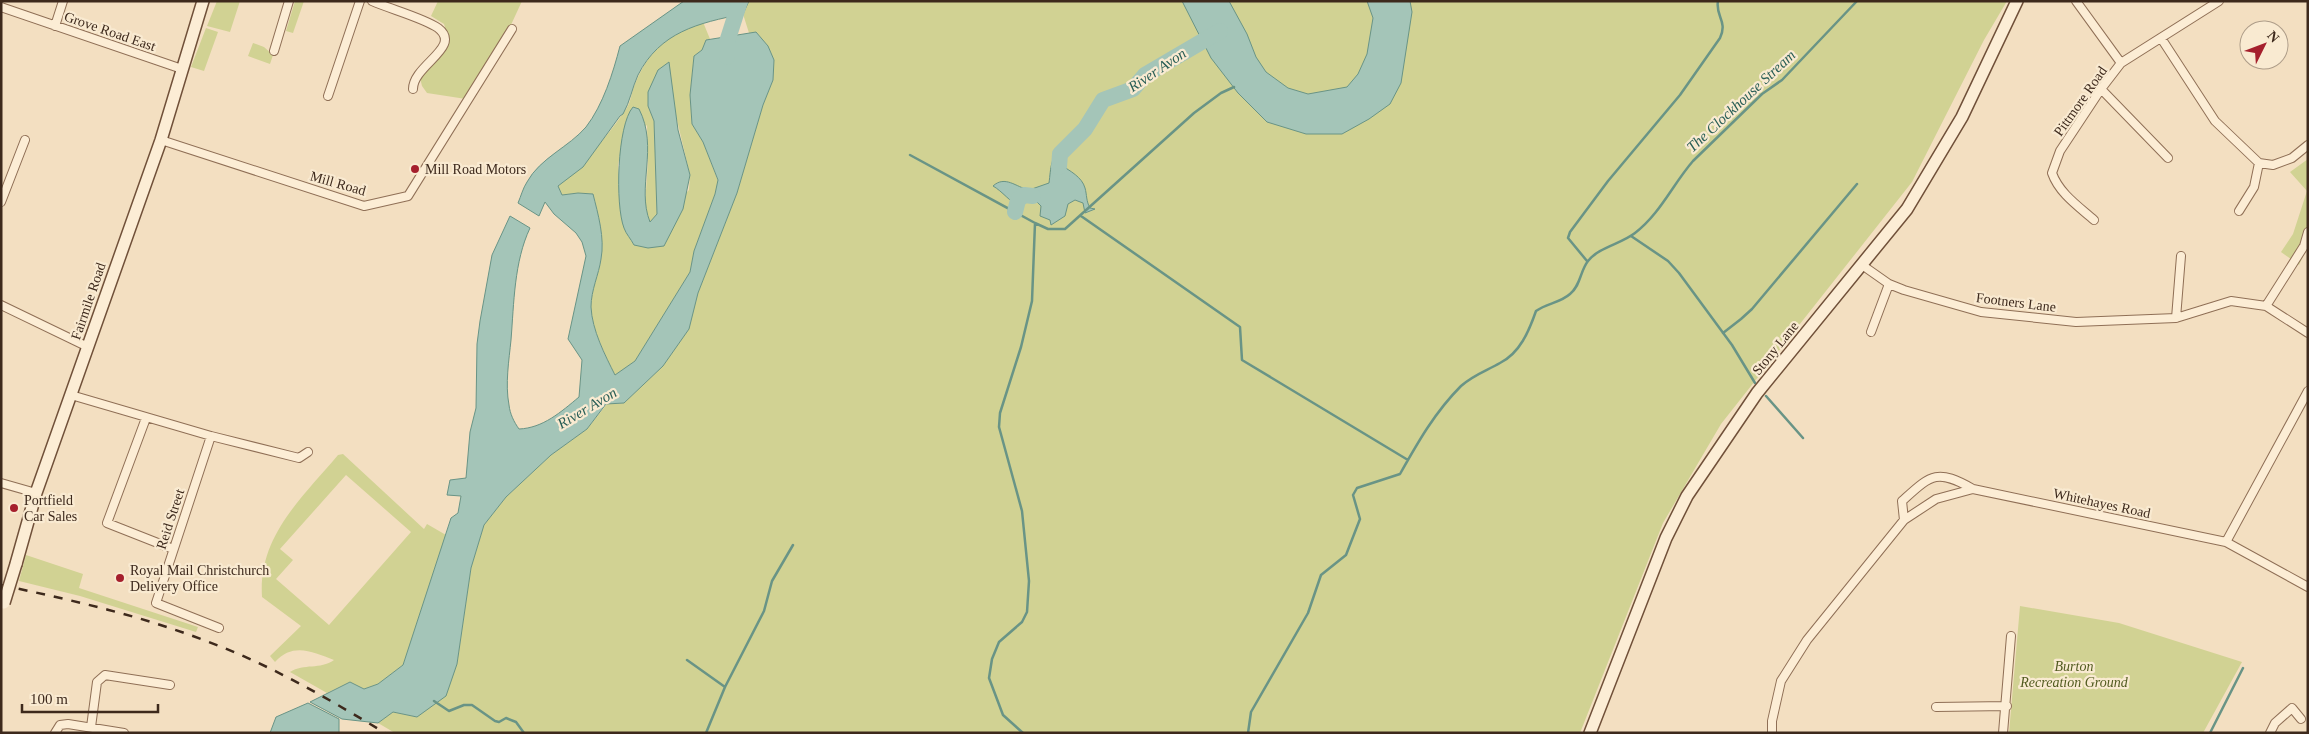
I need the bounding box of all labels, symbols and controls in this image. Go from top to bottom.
street label: Grove Road East [62,9,158,54]
north arrow [2239,20,2289,70]
text: N [2264,28,2282,45]
water label: River Avon [1124,45,1189,96]
water label: The Clockhouse Stream [1684,47,1798,155]
street label: Pittmore Road [2051,64,2110,139]
place label: Mill Road Motors [425,162,526,177]
marker: Mill Road Motors [409,163,421,175]
street label: Mill Road [308,168,367,199]
street label: Fairmile Road [68,261,109,342]
street label: Footners Lane [1975,290,2057,315]
street label: Stony Lane [1749,319,1801,378]
water label: River Avon [554,384,619,432]
street label: Whitehayes Road [2052,486,2152,521]
street label: Reid Street [154,487,187,551]
place label: Portfield Car Sales [24,493,77,524]
marker: Portfield Car Sales [8,502,20,514]
place label: Royal Mail Christchurch Delivery Office [130,563,269,594]
marker: Royal Mail Christchurch Delivery Office [114,572,126,584]
park label: Burton Recreation Ground [2019,659,2129,690]
scale bar [22,682,159,714]
text: 100 m [30,691,68,707]

